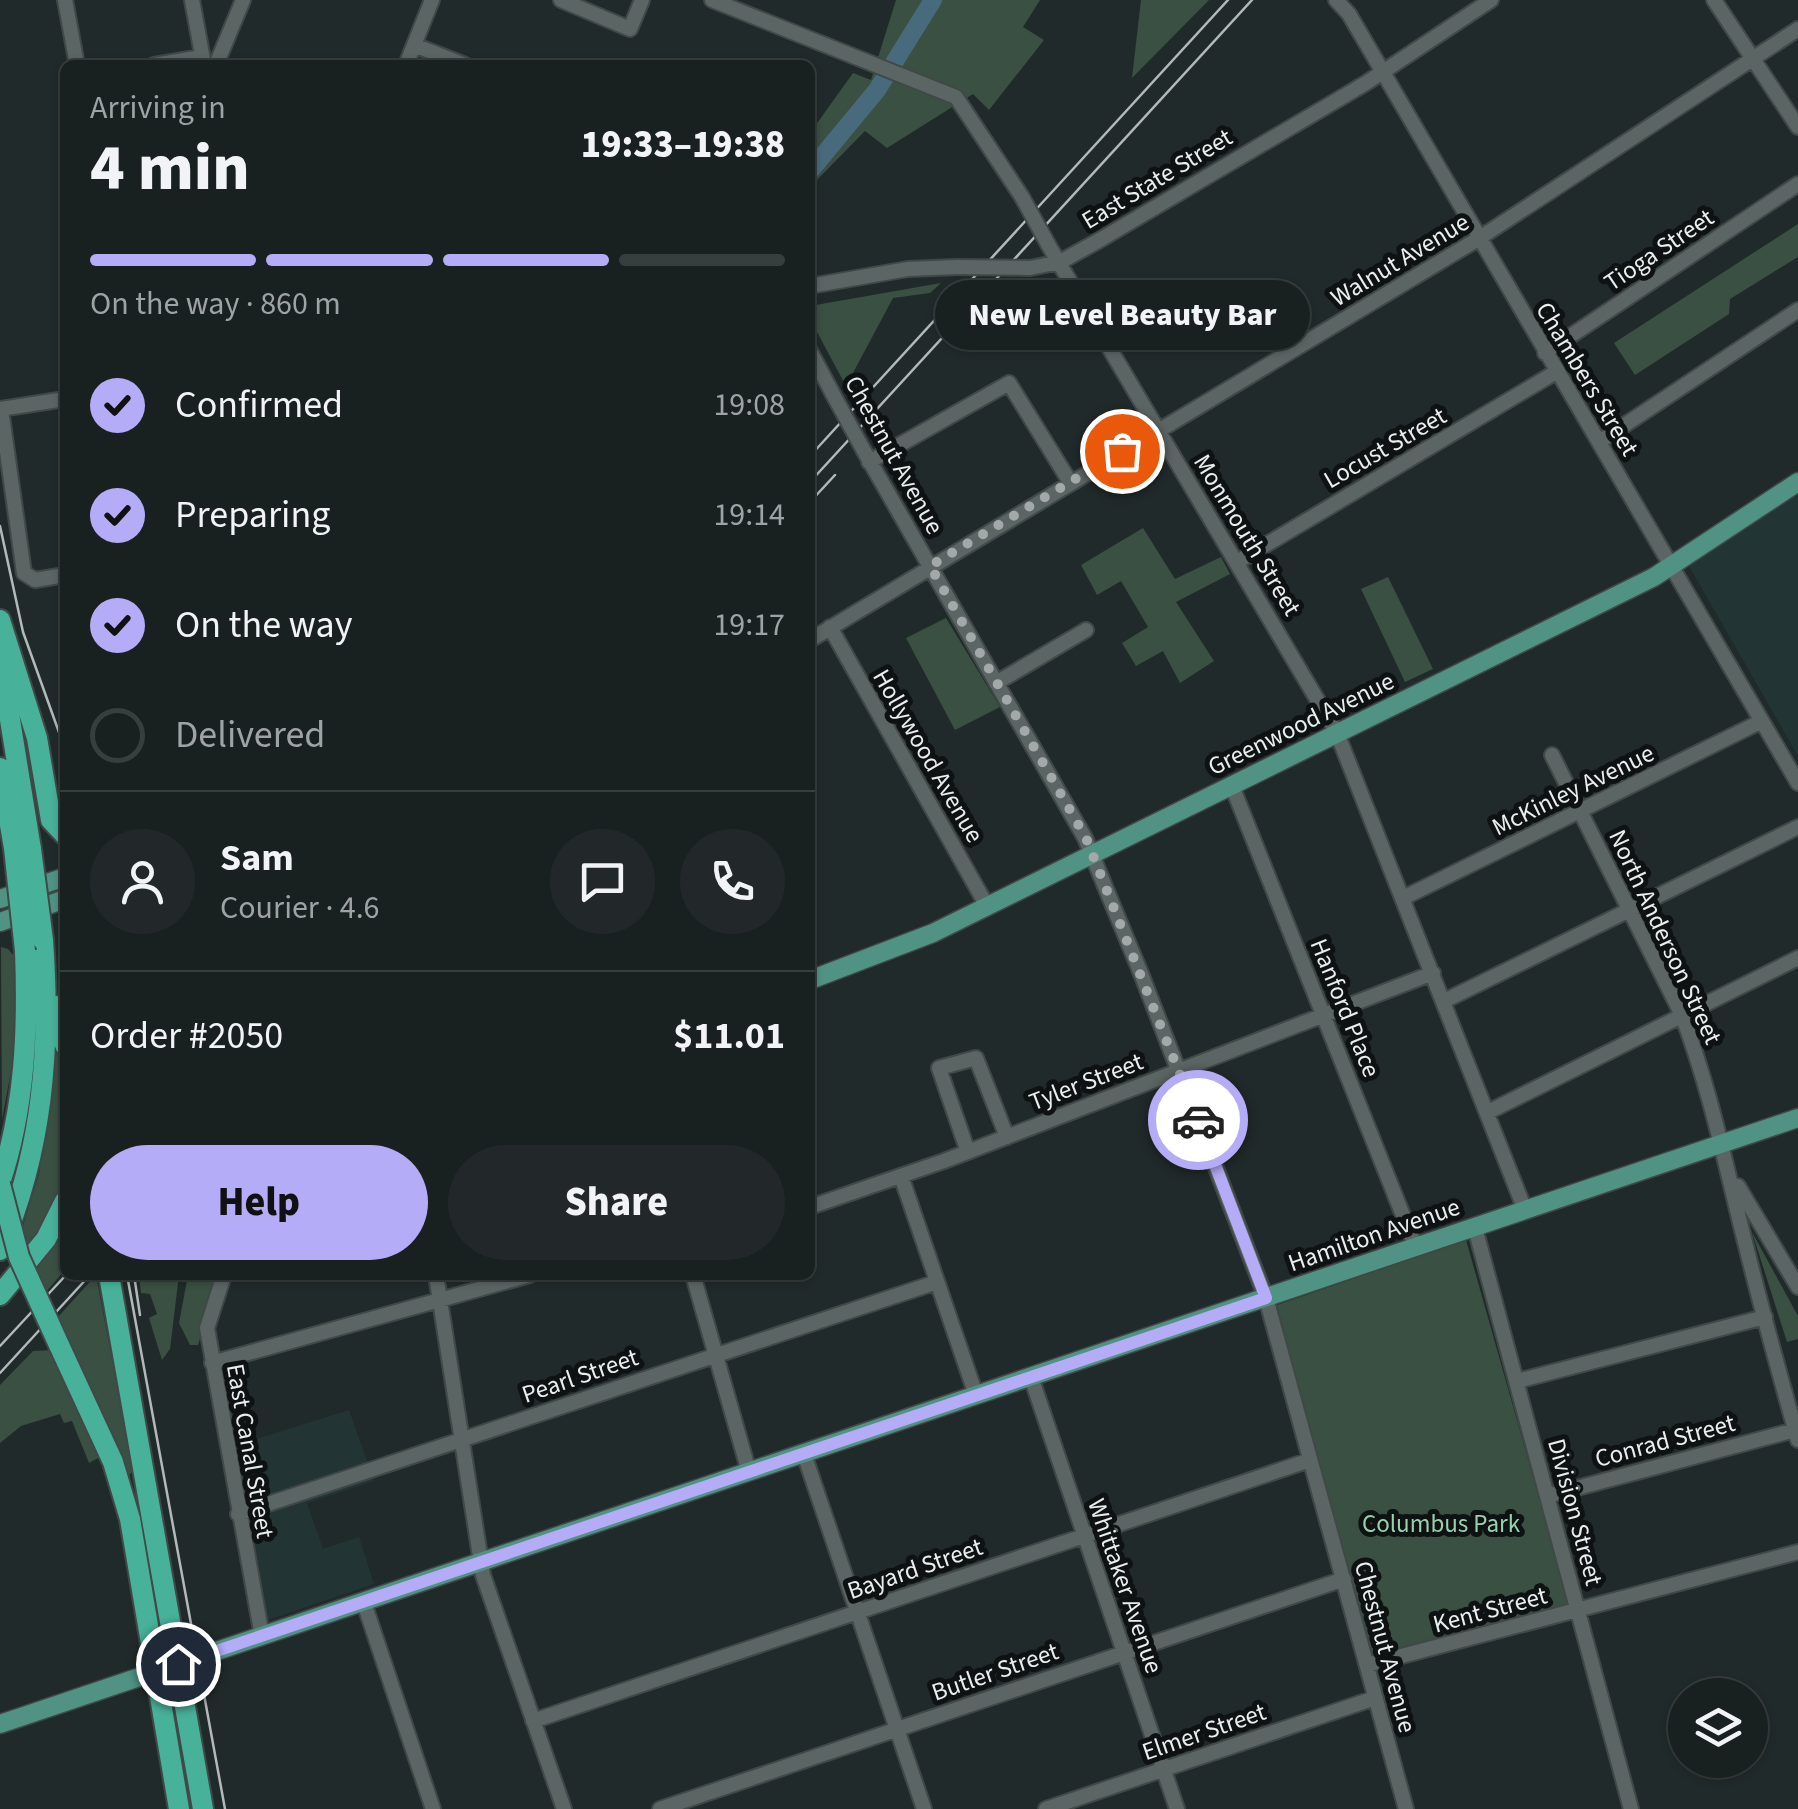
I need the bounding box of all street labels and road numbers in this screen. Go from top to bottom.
street label: East State Street [1075,119,1240,238]
street label: Tioga Street [1597,200,1722,300]
street label: Walnut Avenue [1324,204,1476,316]
street label: Chambers Street [1527,295,1648,463]
street label: Chestnut Avenue [835,369,953,541]
street label: Locust Street [1317,398,1454,498]
street label: Monmouth Street [1184,447,1310,623]
street label: Hollywood Avenue [864,662,992,850]
street label: Greenwood Avenue [1202,663,1400,785]
street label: McKinley Avenue [1486,735,1660,845]
street label: North Anderson Street [1599,824,1731,1051]
street label: Hanford Place [1301,933,1389,1083]
street label: Tyler Street [1024,1044,1149,1120]
street label: Hamilton Avenue [1283,1189,1465,1281]
street label: Pearl Street [517,1339,644,1413]
street label: East Canal Street [217,1361,283,1542]
street label: Conrad Street [1591,1405,1740,1477]
street label: Division Street [1538,1434,1612,1590]
street label: Whittaker Avenue [1078,1494,1172,1678]
street label: Bayard Street [842,1529,988,1609]
street label: Chestnut Avenue [1345,1557,1425,1737]
street label: Kent Street [1429,1577,1551,1642]
street label: Butler Street [927,1633,1064,1710]
street label: Elmer Street [1137,1694,1271,1770]

